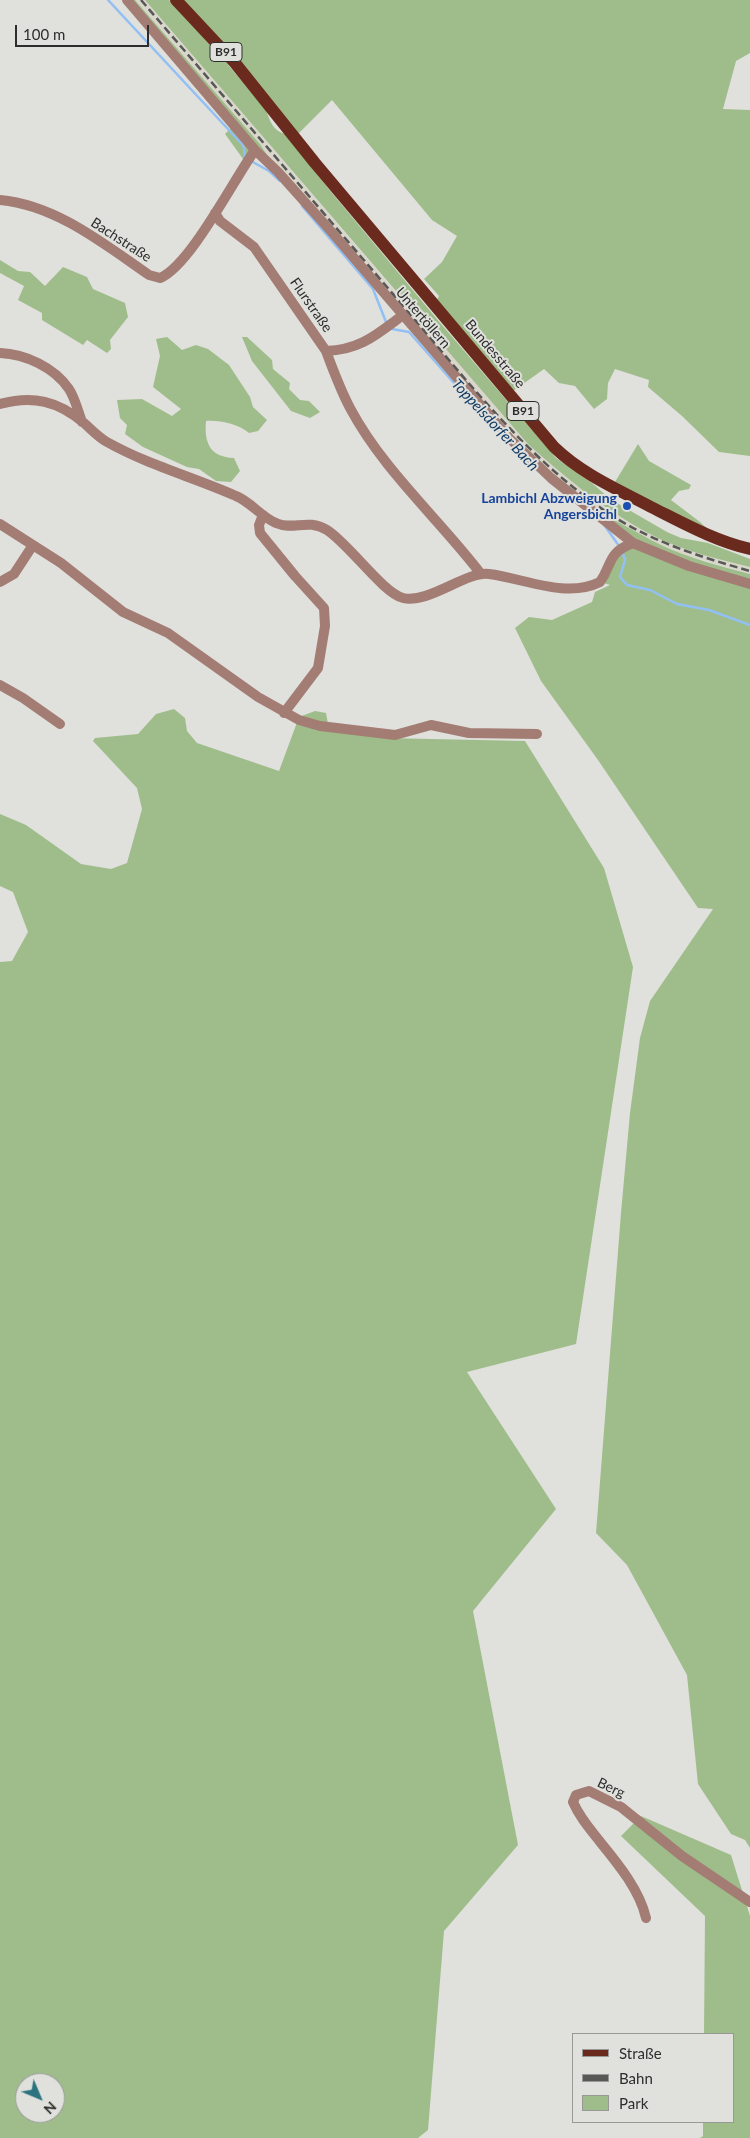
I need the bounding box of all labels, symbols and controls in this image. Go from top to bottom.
scale bar [18,15,151,47]
text: 100 m [23,25,65,43]
road number: B91 [210,42,242,62]
street label: Bachstraße [88,214,154,266]
street label: Flurstraße [286,275,336,335]
street label: Untertöllern [392,284,454,352]
street label: Bundesstraße [461,316,529,392]
water label: Toppelsdorfer Bach [448,375,542,475]
road number: B91 [507,402,539,421]
place label: Lambichl Abzweigung Angersbichl [481,490,617,522]
marker: Lambichl Abzweigung Angersbichl [621,500,633,512]
street label: Berg [595,1774,627,1802]
legend [572,2033,735,2123]
text: Straße [619,2044,662,2062]
text: Bahn [619,2069,653,2087]
north arrow [15,2073,65,2123]
text: Park [619,2094,648,2112]
text: N [40,2098,60,2118]

